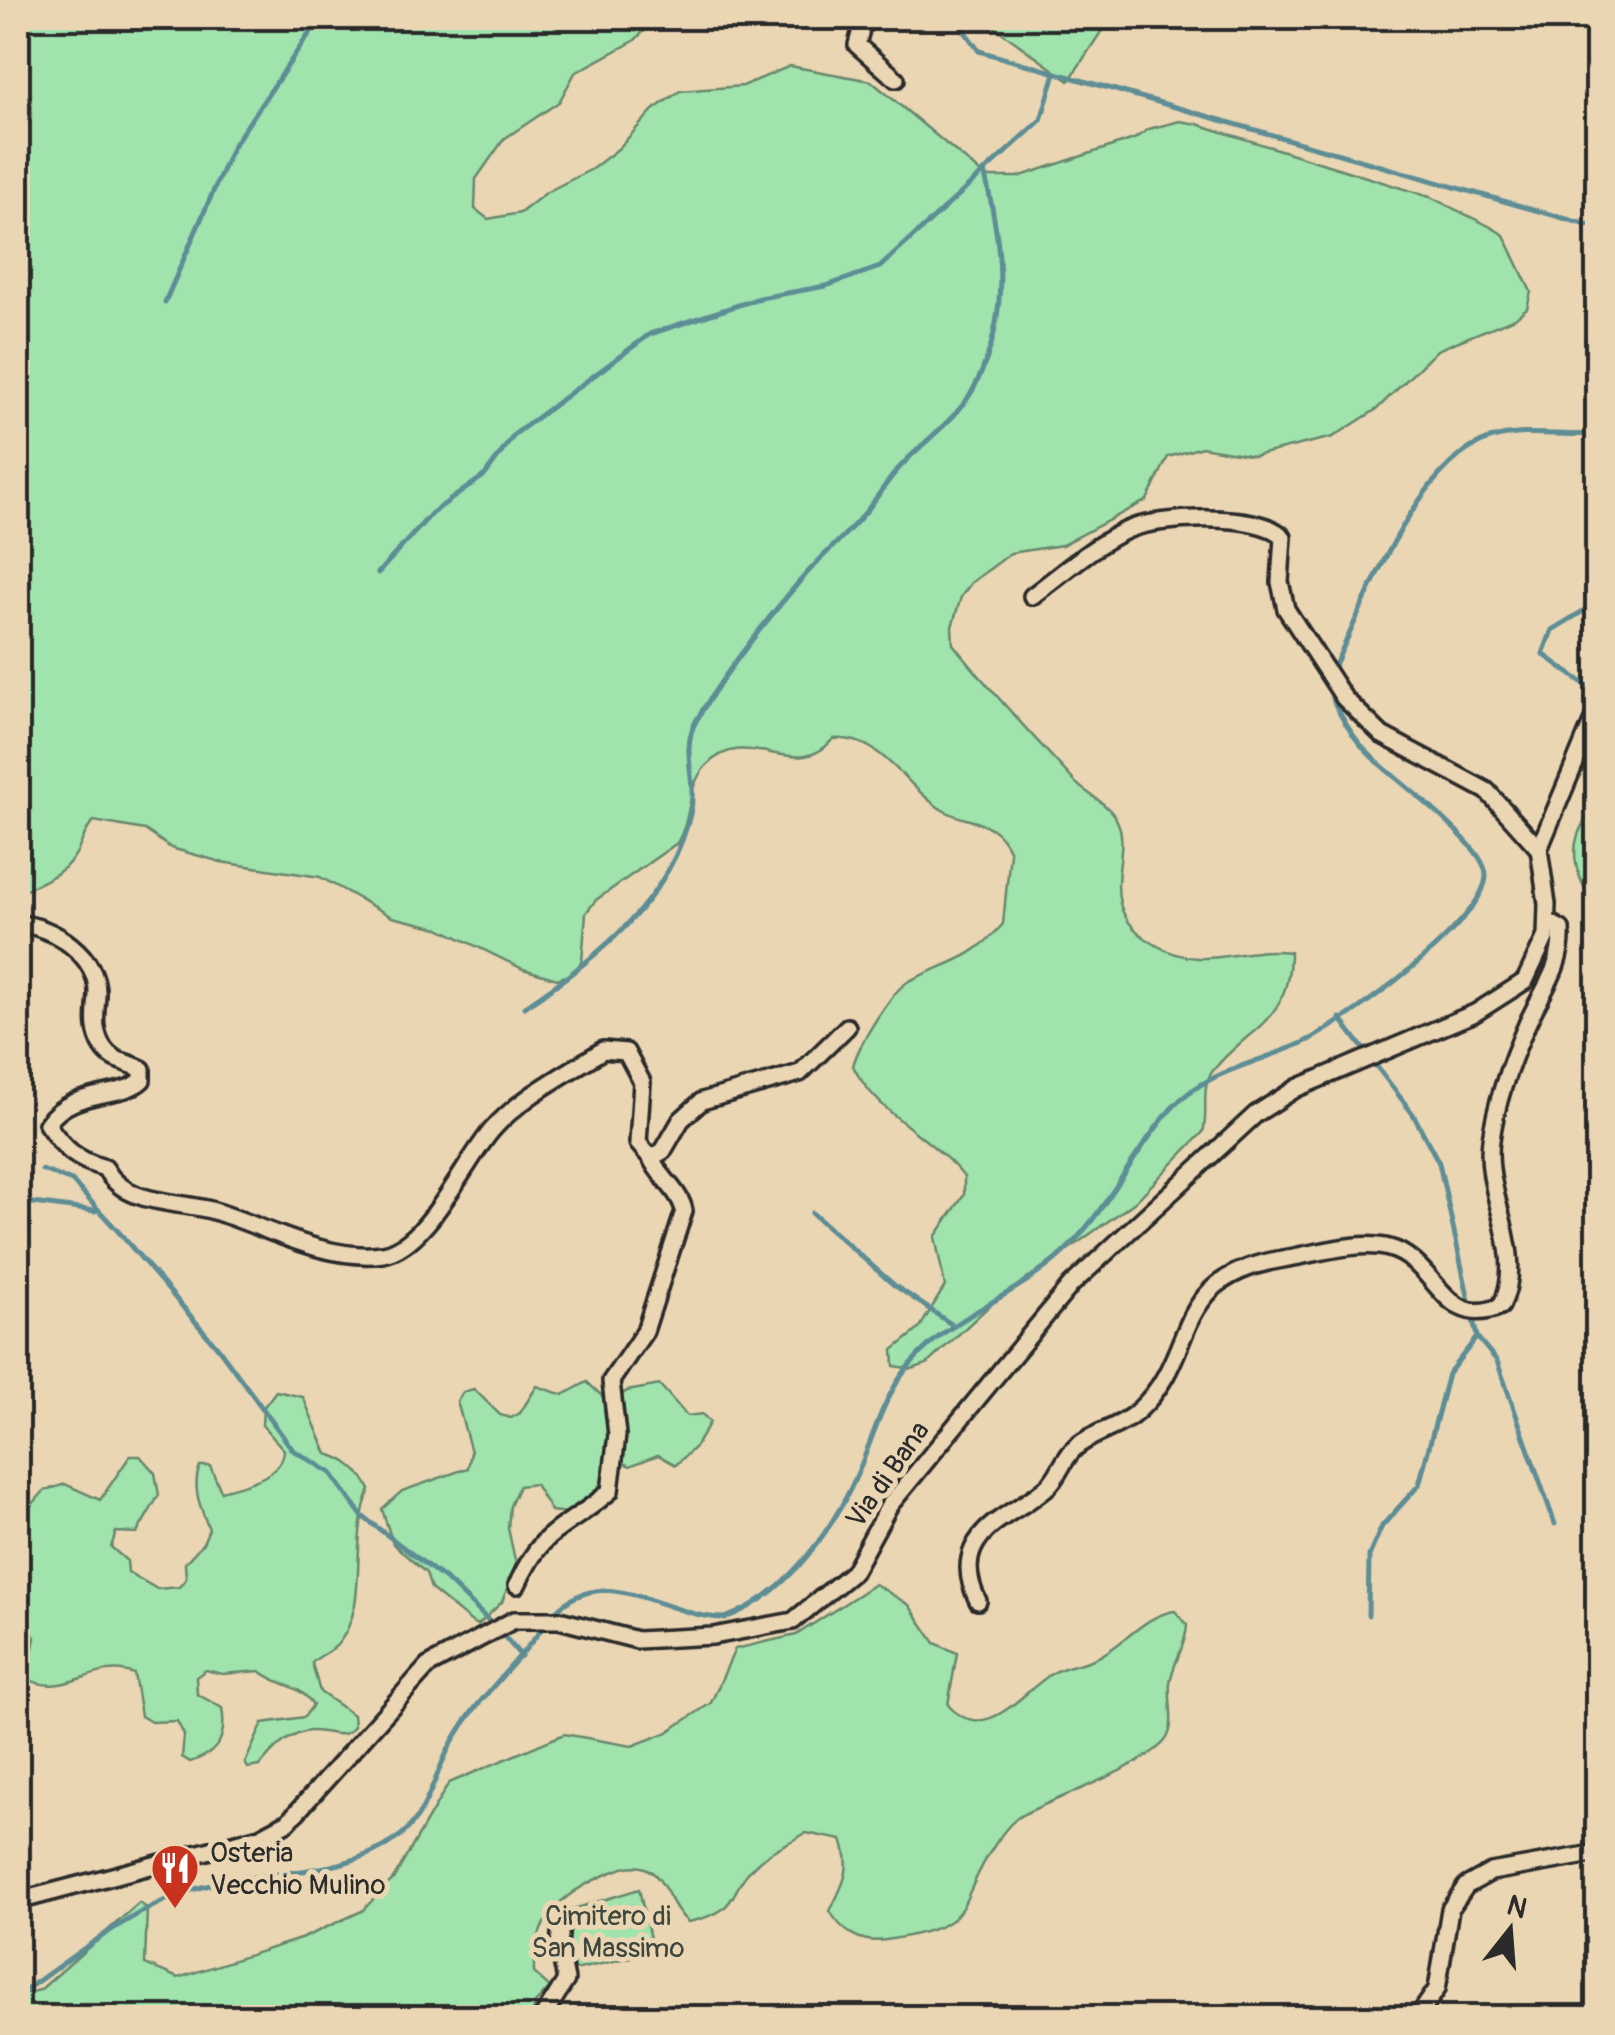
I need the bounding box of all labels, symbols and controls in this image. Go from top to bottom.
street label: Via di Bana [839,1415,938,1535]
place label: Osteria Vecchio Mulino [210,1836,386,1903]
restaurant icon: Osteria Vecchio Mulino [149,1842,201,1910]
north arrow [1460,1880,1560,1980]
text: N [1503,1888,1531,1927]
park label: Cimitero di San Massimo [532,1899,684,1966]

